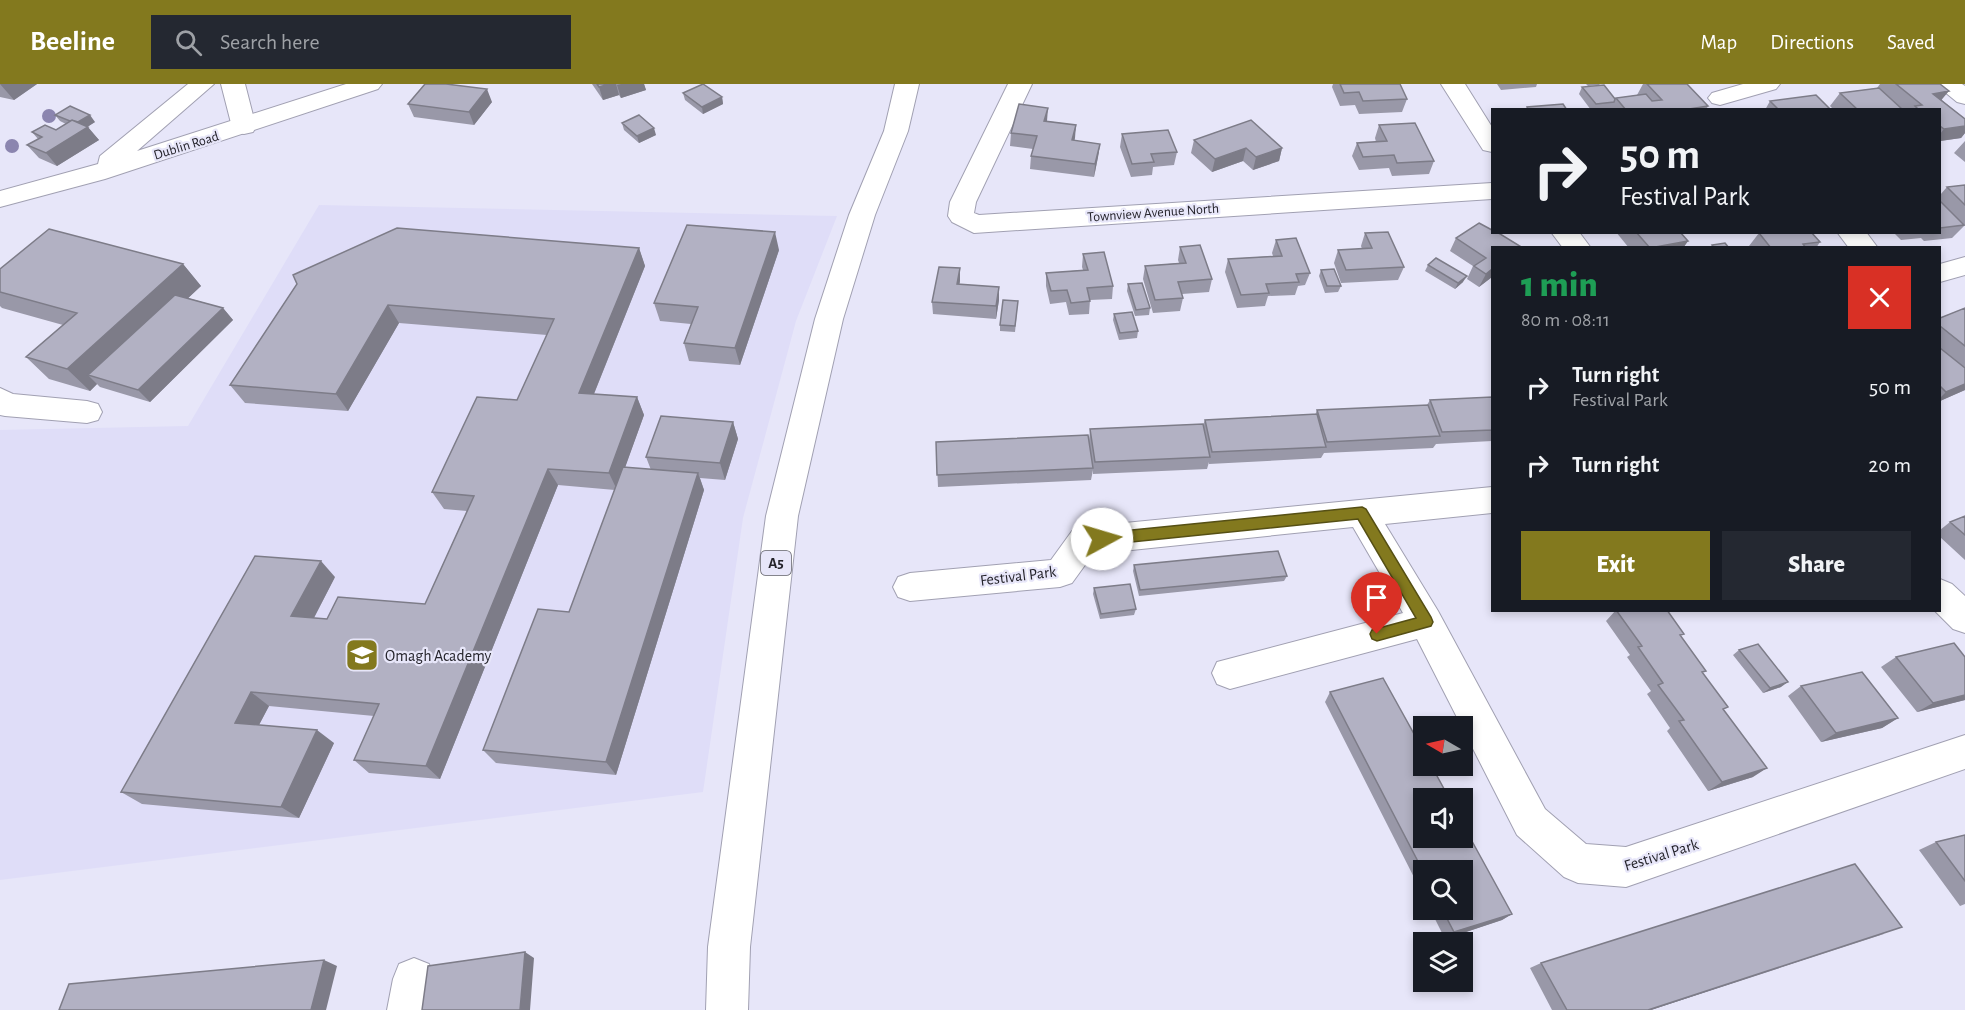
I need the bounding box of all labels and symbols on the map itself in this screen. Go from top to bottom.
street label: Dublin Road [152,129,221,163]
street label: Townview Avenue North [1087,201,1219,225]
position arrow [1070,507,1134,571]
road number: A5 [761,551,791,575]
street label: Festival Park [979,563,1058,589]
pin [1351,572,1402,634]
school or university icon: Omagh Academy [344,637,380,673]
place label: Omagh Academy [385,648,492,665]
north arrow [1413,716,1473,776]
street label: Festival Park [1622,836,1701,874]

